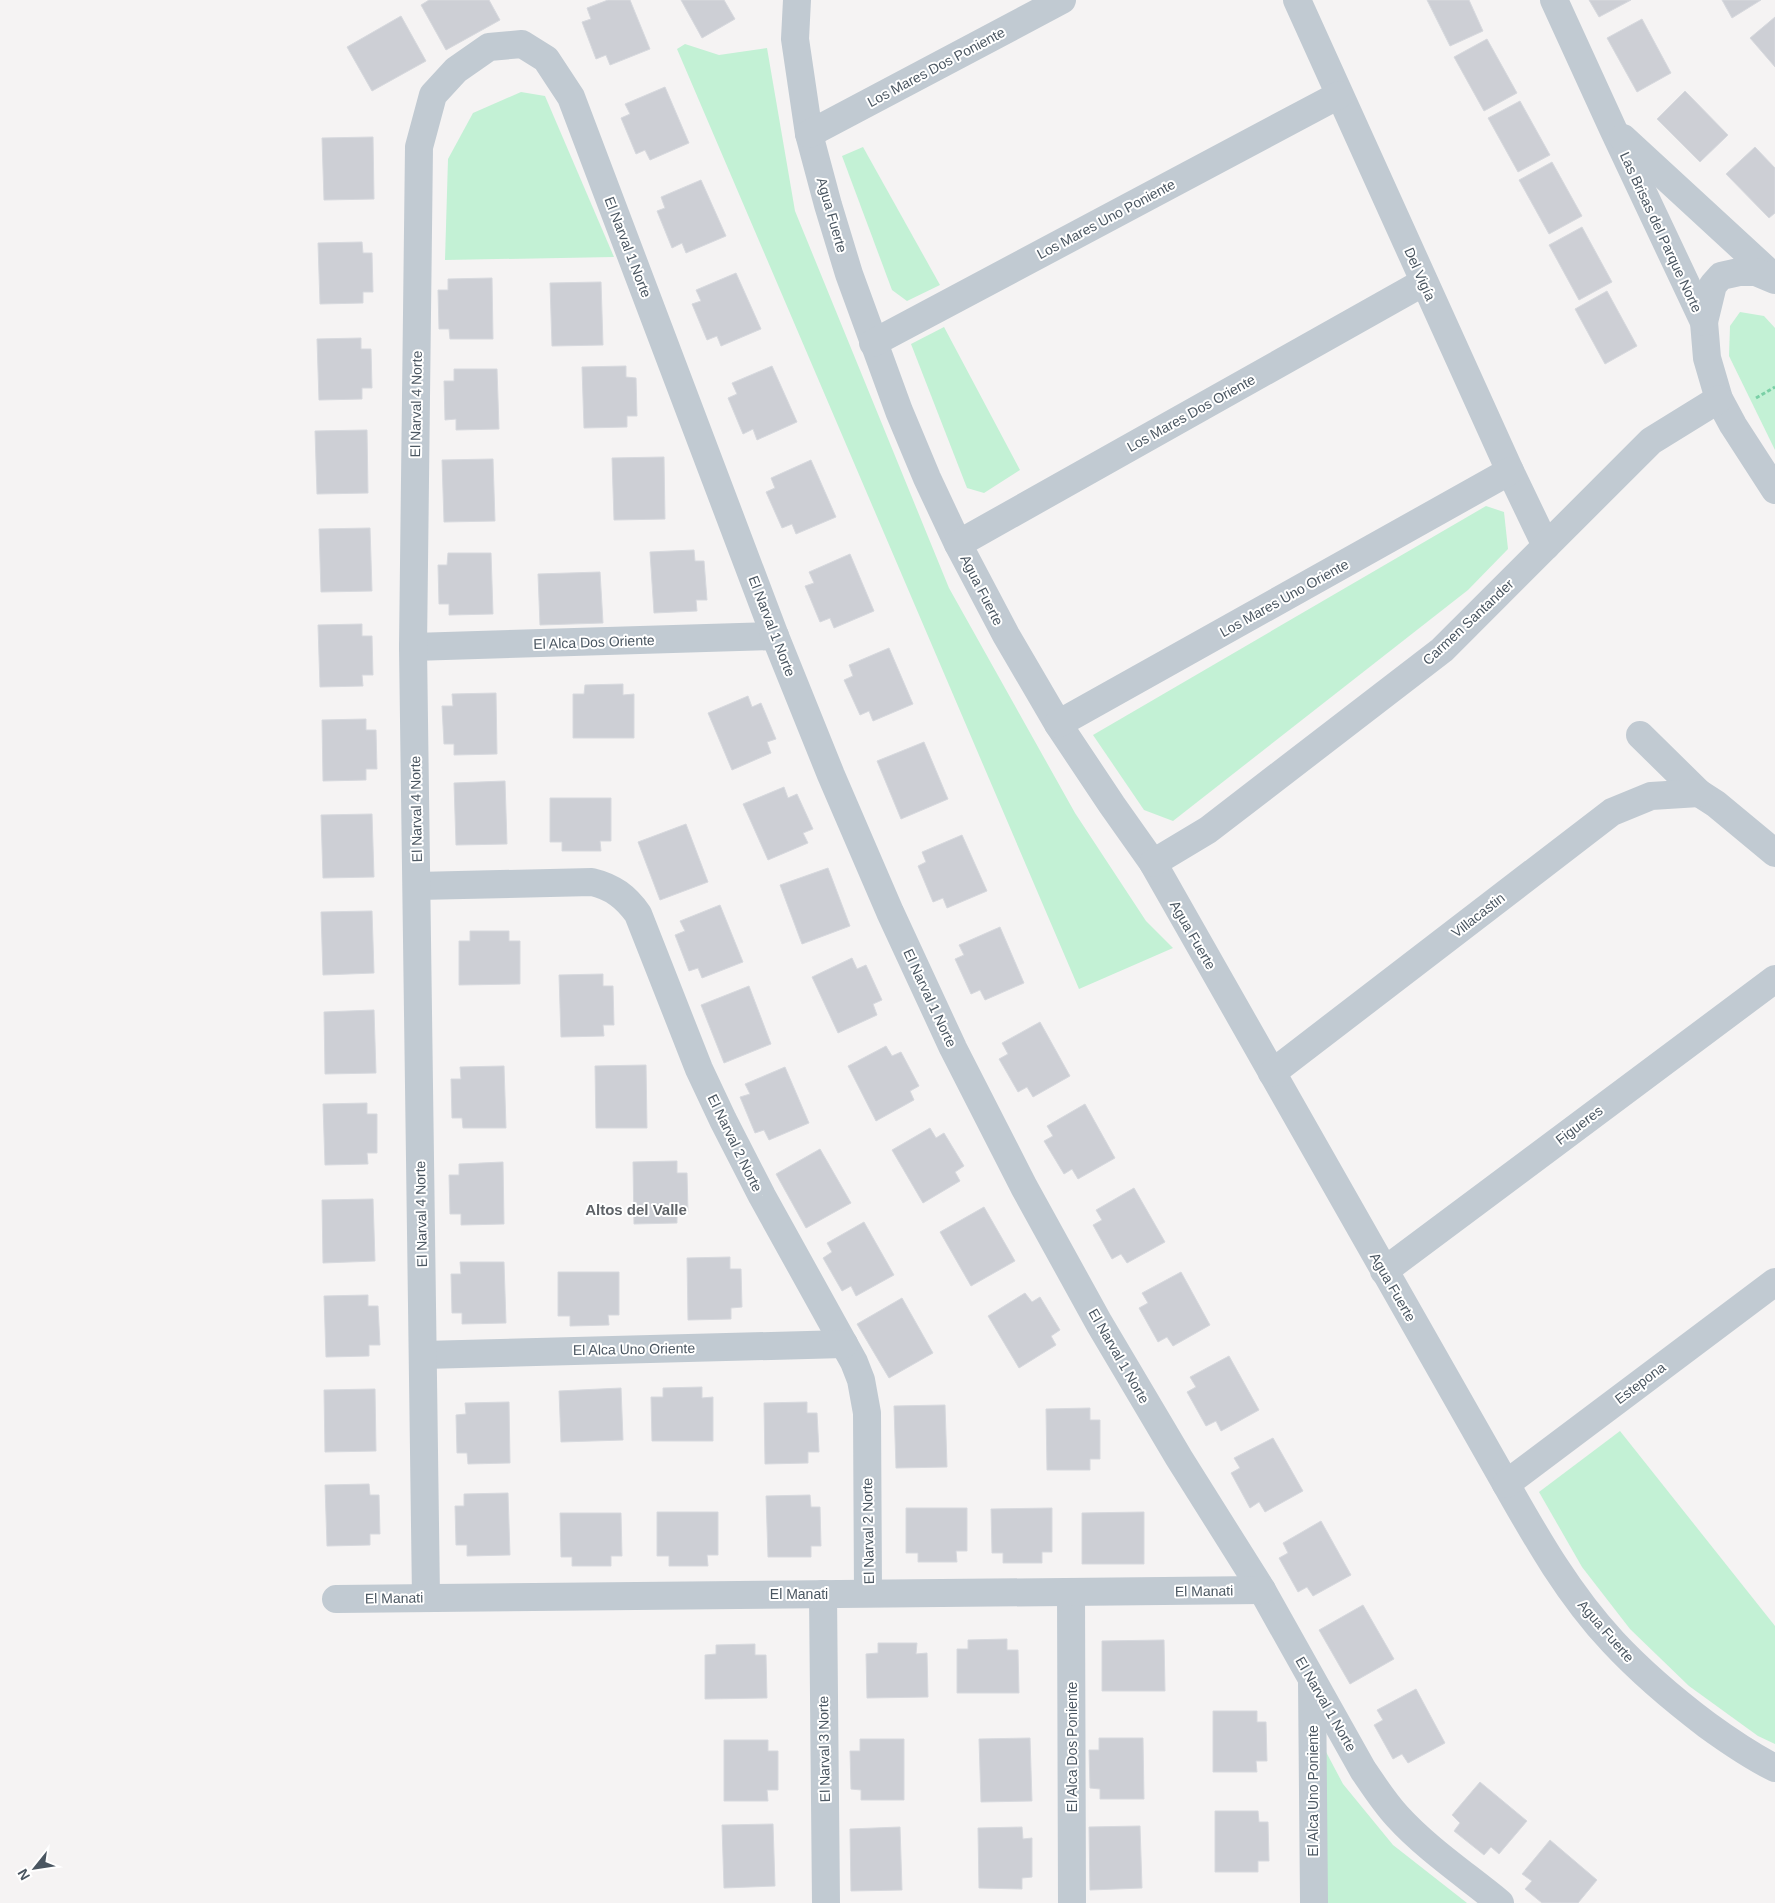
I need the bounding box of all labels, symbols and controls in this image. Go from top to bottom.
street label: Los Mares Dos Poniente [865,24,1008,110]
street label: Las Brisas del Parque Norte [1617,149,1705,315]
street label: Agua Fuerte [814,176,850,254]
street label: Los Mares Uno Poniente [1034,176,1178,262]
street label: El Narval 1 Norte [601,194,655,300]
street label: Del Vigía [1401,245,1439,303]
street label: El Narval 4 Norte [407,350,425,457]
street label: Los Mares Dos Oriente [1124,371,1258,455]
street label: Agua Fuerte [957,552,1007,628]
street label: Los Mares Uno Oriente [1217,556,1351,640]
street label: El Narval 1 Norte [745,573,799,679]
street label: Carmen Santander [1419,576,1517,668]
street label: El Alca Dos Oriente [533,632,655,652]
street label: El Narval 4 Norte [407,755,425,862]
street label: Villacastin [1448,889,1508,941]
street label: Agua Fuerte [1167,898,1219,973]
street label: El Narval 1 Norte [900,946,960,1050]
street label: El Narval 2 Norte [704,1092,766,1195]
street label: Figueres [1552,1102,1606,1148]
street label: El Narval 4 Norte [412,1160,430,1267]
district label: Altos del Valle [585,1201,687,1218]
street label: Agua Fuerte [1367,1250,1419,1325]
street label: El Narval 1 Norte [1085,1306,1153,1406]
street label: El Alca Uno Oriente [573,1340,695,1358]
street label: Estepona [1612,1359,1669,1407]
street label: El Narval 2 Norte [859,1477,877,1584]
street label: El Manati [1175,1582,1233,1600]
street label: El Manati [770,1586,828,1602]
street label: El Manati [365,1589,423,1607]
street label: Agua Fuerte [1575,1597,1637,1665]
street label: El Narval 1 Norte [1292,1654,1360,1754]
street label: El Alca Dos Poniente [1064,1681,1080,1812]
street label: El Narval 3 Norte [815,1695,833,1802]
street label: El Alca Uno Poniente [1305,1725,1321,1857]
north arrow [10,1843,60,1893]
text: N [14,1866,33,1883]

